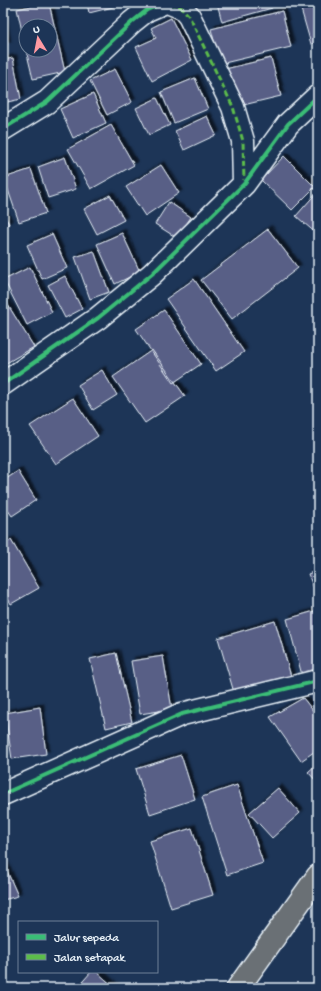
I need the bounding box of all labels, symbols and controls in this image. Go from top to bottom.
north arrow [18,18,58,58]
text: U [32,24,41,37]
legend [18,921,158,973]
text: Jalur sepeda [54,932,119,946]
text: Jalan setapak [54,952,127,966]

